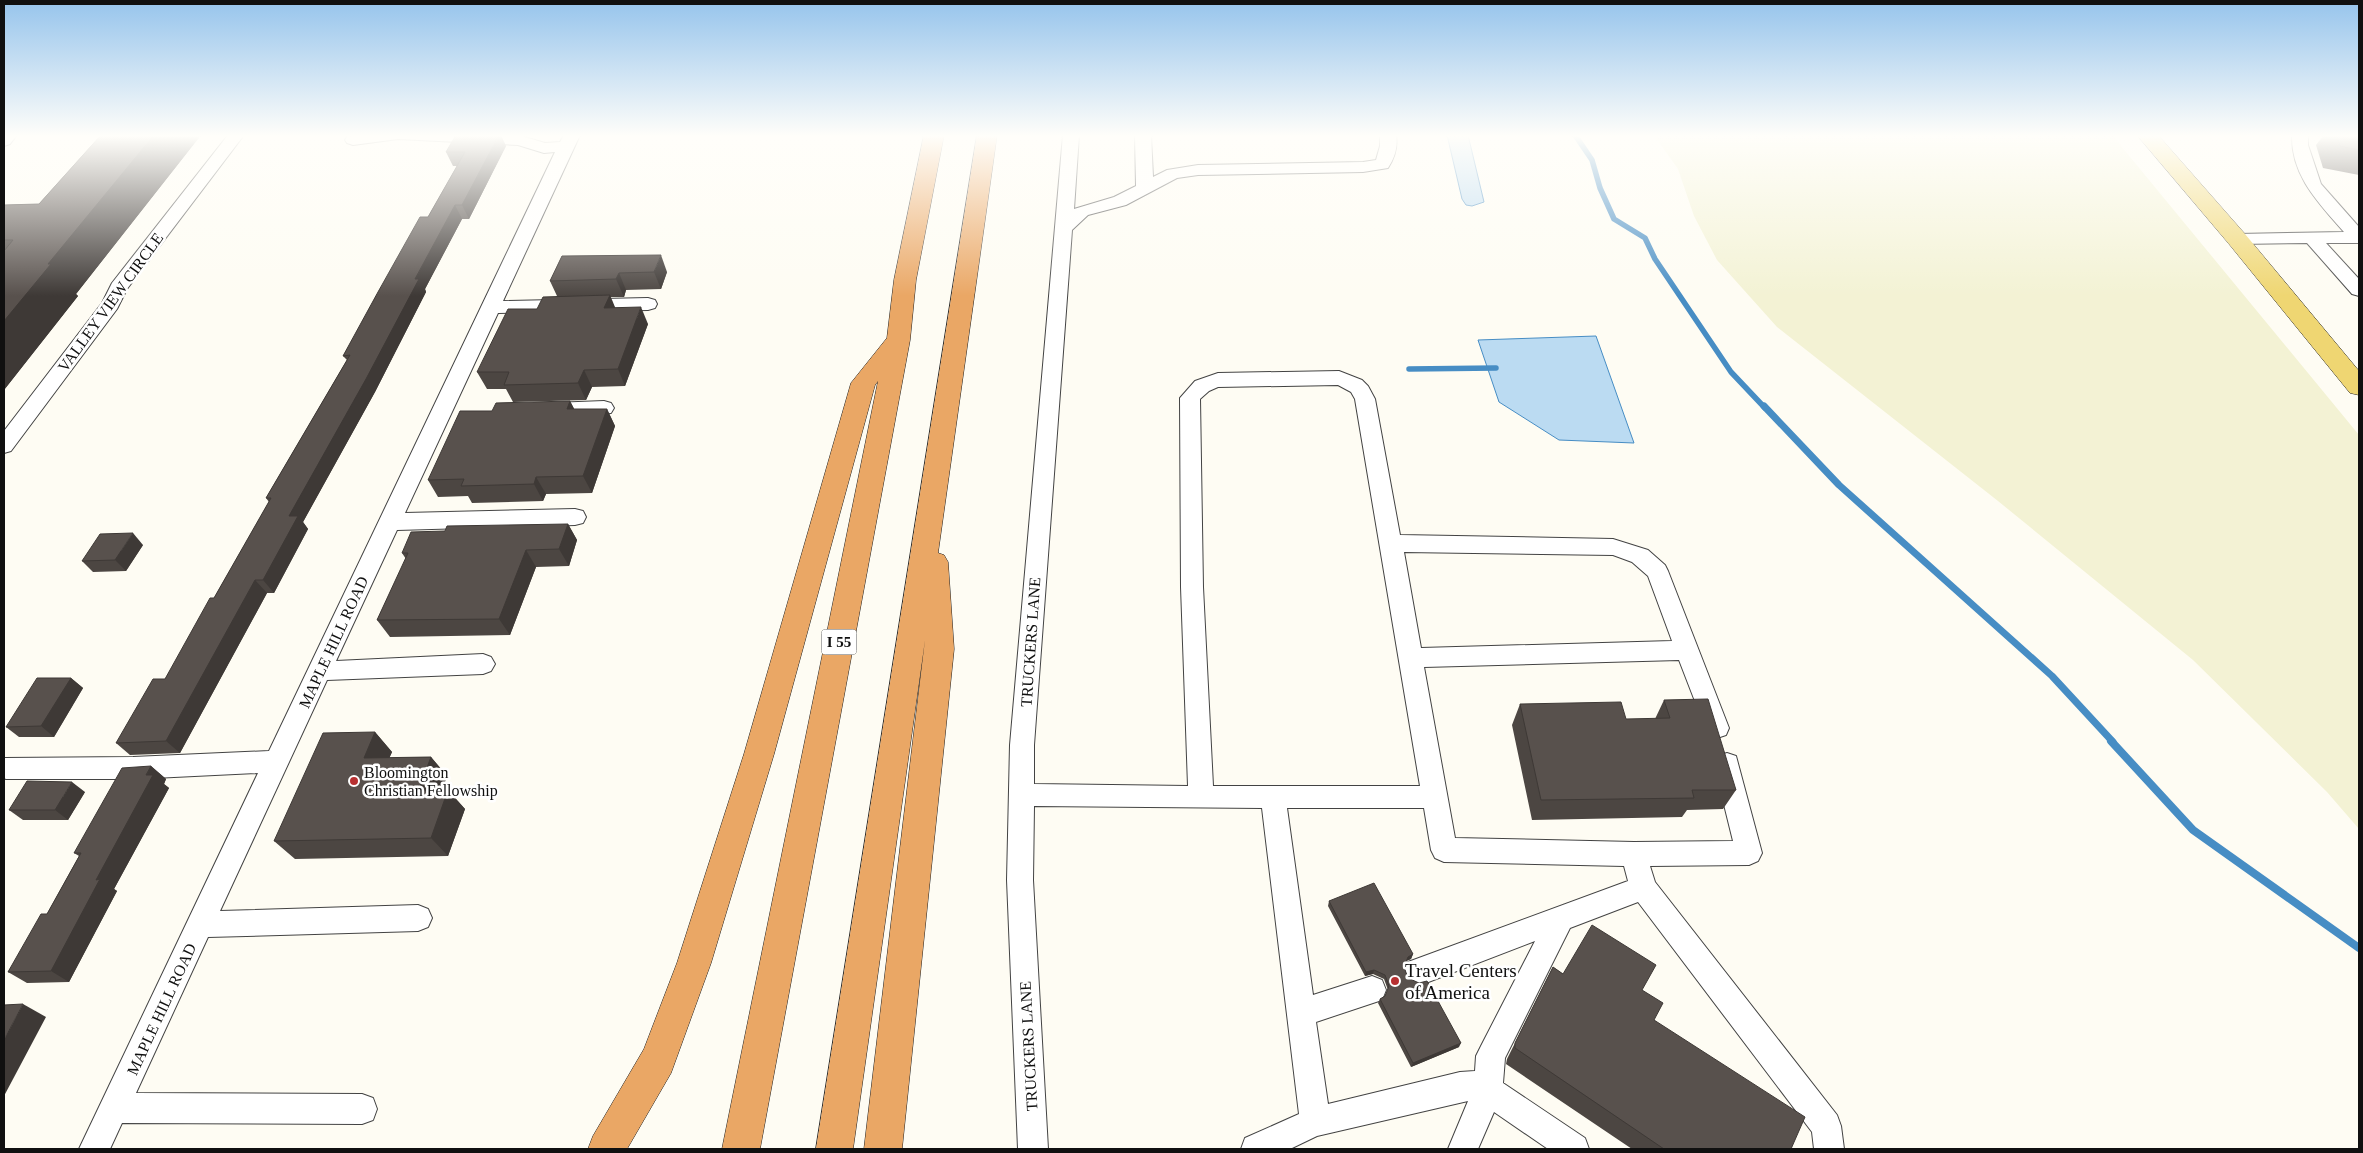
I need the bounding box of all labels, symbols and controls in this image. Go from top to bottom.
street label: VALLEY VIEW CIRCLE [54,230,166,375]
street label: MAPLE HILL ROAD [295,574,371,711]
street label: TRUCKERS LANE [1017,576,1044,708]
road number: I 55 [822,630,856,654]
place label: Bloomington Christian Fellowship [364,764,498,800]
marker: Bloomington Christian Fellowship [348,775,360,787]
street label: MAPLE HILL ROAD [123,941,199,1078]
place label: Travel Centers of America [1405,960,1517,1003]
marker: Travel Centers of America [1389,975,1401,987]
street label: TRUCKERS LANE [1017,981,1040,1111]

